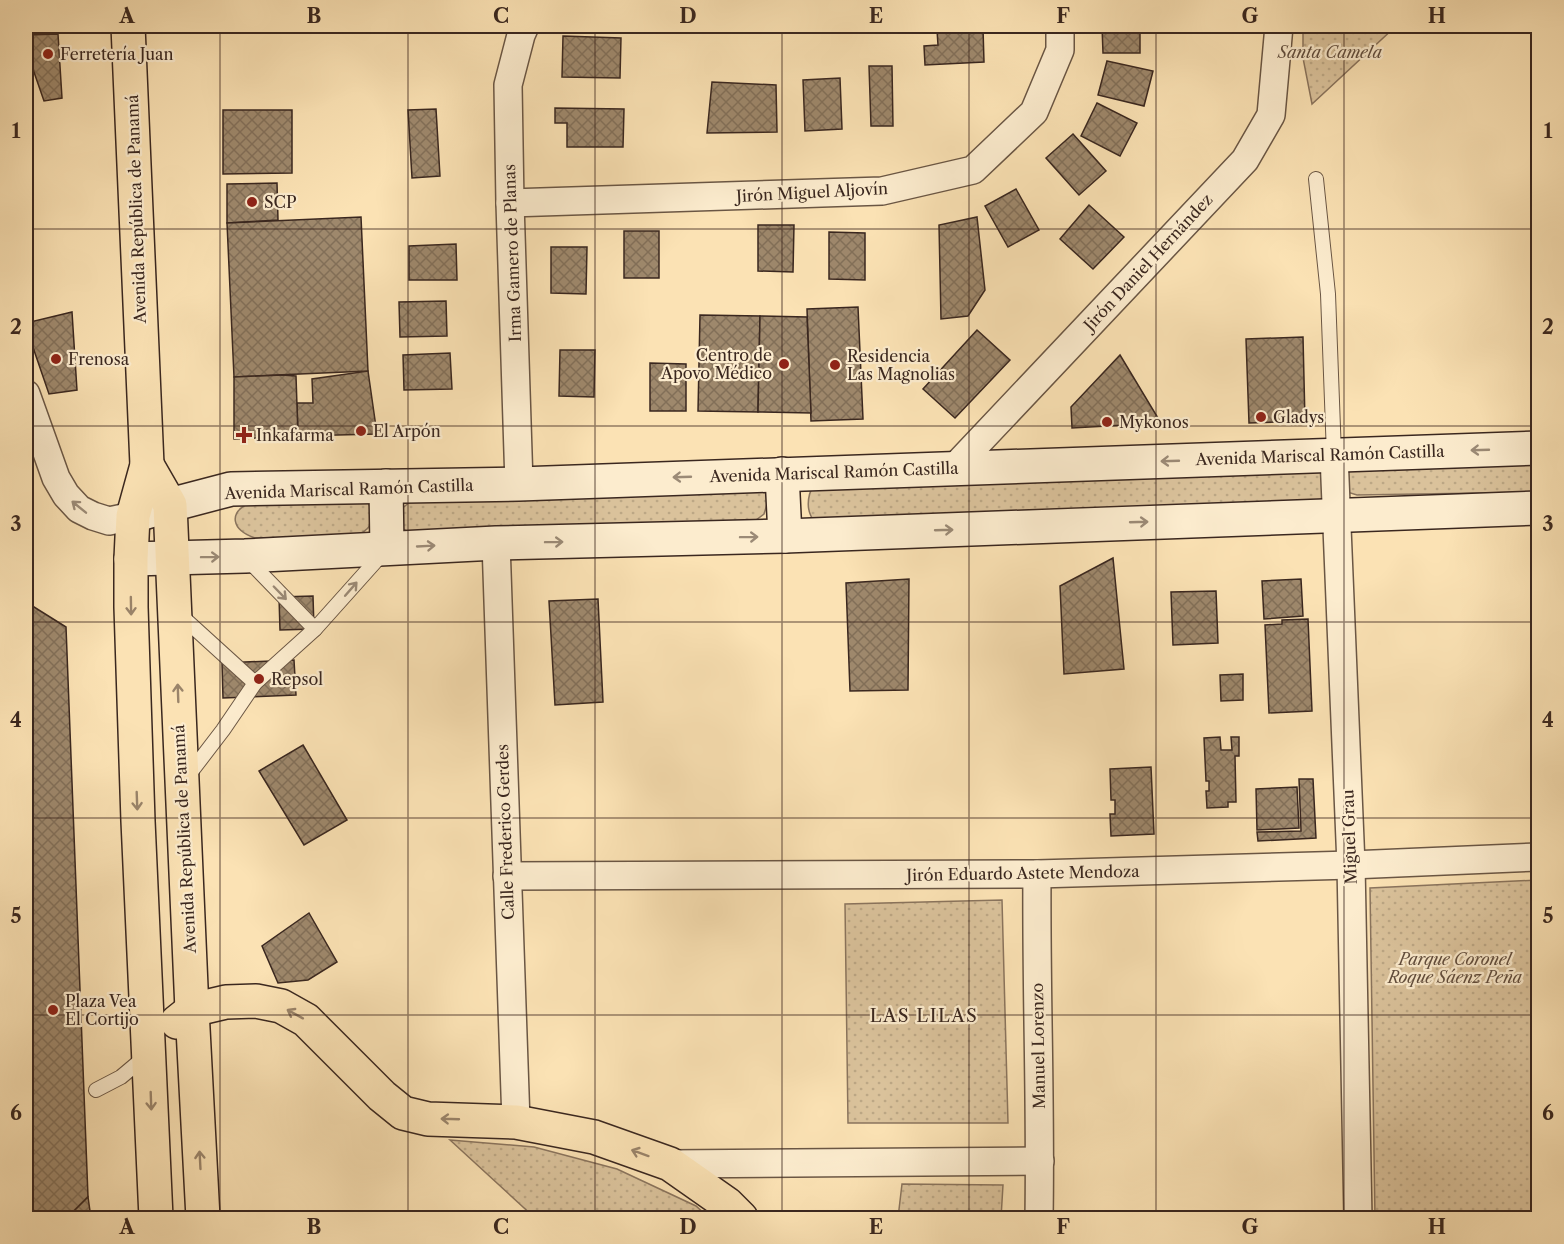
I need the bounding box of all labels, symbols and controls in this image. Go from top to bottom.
text: A [118,4,135,28]
text: B [307,4,322,28]
text: C [493,4,509,28]
text: D [679,4,697,28]
text: E [869,4,883,28]
text: F [1056,4,1070,28]
text: G [1242,4,1259,28]
text: H [1428,4,1446,28]
park label: Santa Camela [1277,42,1382,62]
place label: Ferretería Juan [60,44,173,64]
marker: Ferretería Juan [41,47,55,61]
street label: Avenida República de Panamá [122,94,150,325]
text: 1 [12,119,21,143]
text: 1 [1544,119,1553,143]
street label: Irma Gamero de Planas [499,164,525,342]
street label: Jirón Miguel Aljovín [733,178,888,206]
street label: Jirón Daniel Hernández [1077,189,1217,337]
place label: SCP [264,192,297,212]
marker: SCP [245,195,259,209]
text: 2 [10,315,22,339]
text: 2 [1542,315,1554,339]
place label: Centro de Apovo Médico [660,345,772,383]
place label: Residencia Las Magnolias [847,346,955,384]
place label: Frenosa [68,349,130,369]
marker: Frenosa [49,352,63,366]
marker: Centro de Apovo Médico [777,357,791,371]
marker: Residencia Las Magnolias [828,358,842,372]
place label: Gladys [1273,407,1324,427]
marker: Gladys [1254,410,1268,424]
place label: Mykonos [1119,412,1189,432]
marker: Mykonos [1100,415,1114,429]
place label: El Arpón [373,421,441,441]
marker: El Arpón [354,424,368,438]
place label: Inkafarma [256,425,334,445]
marker: Inkafarma [237,428,251,442]
street label: Avenida Mariscal Ramón Castilla [1194,441,1445,469]
one-way arrow [1471,444,1491,456]
one-way arrow [1161,455,1181,466]
street label: Avenida Mariscal Ramón Castilla [708,458,959,486]
one-way arrow [672,472,692,483]
street label: Avenida Mariscal Ramón Castilla [223,475,474,503]
one-way arrow [71,500,87,513]
text: 3 [10,512,22,536]
text: 3 [1542,512,1554,536]
one-way arrow [1129,517,1148,528]
one-way arrow [934,524,954,536]
one-way arrow [739,531,759,543]
one-way arrow [544,536,564,548]
one-way arrow [415,541,435,552]
one-way arrow [200,551,220,563]
one-way arrow [344,582,358,597]
one-way arrow [273,585,287,600]
one-way arrow [125,595,137,615]
place label: Repsol [271,669,323,689]
marker: Repsol [252,672,266,686]
one-way arrow [172,683,184,703]
text: 4 [10,708,22,732]
text: 4 [1542,708,1554,732]
street label: Avenida República de Panamá [168,724,200,955]
street label: Calle Frederico Gerdes [492,744,518,920]
street label: Miguel Grau [1337,789,1361,885]
one-way arrow [131,790,143,810]
street label: Jirón Eduardo Astete Mendoza [903,861,1140,885]
text: 5 [10,904,22,928]
text: 5 [1542,904,1554,928]
park label: Parque Coronel Roque Sáenz Peña [1386,949,1523,987]
street label: Manuel Lorenzo [1027,983,1049,1109]
place label: Plaza Vea El Cortijo [65,991,139,1029]
marker: Plaza Vea El Cortijo [46,1003,60,1017]
district label: LAS LILAS [870,1005,978,1027]
one-way arrow [286,1008,304,1019]
one-way arrow [145,1090,157,1110]
text: 6 [10,1101,22,1125]
text: 6 [1542,1101,1554,1125]
one-way arrow [440,1114,460,1125]
one-way arrow [631,1147,650,1158]
one-way arrow [195,1151,206,1171]
text: A [118,1215,135,1239]
text: B [307,1215,322,1239]
text: C [493,1215,509,1239]
text: D [679,1215,697,1239]
text: E [869,1215,883,1239]
text: F [1056,1215,1070,1239]
text: G [1242,1215,1259,1239]
text: H [1428,1215,1446,1239]

